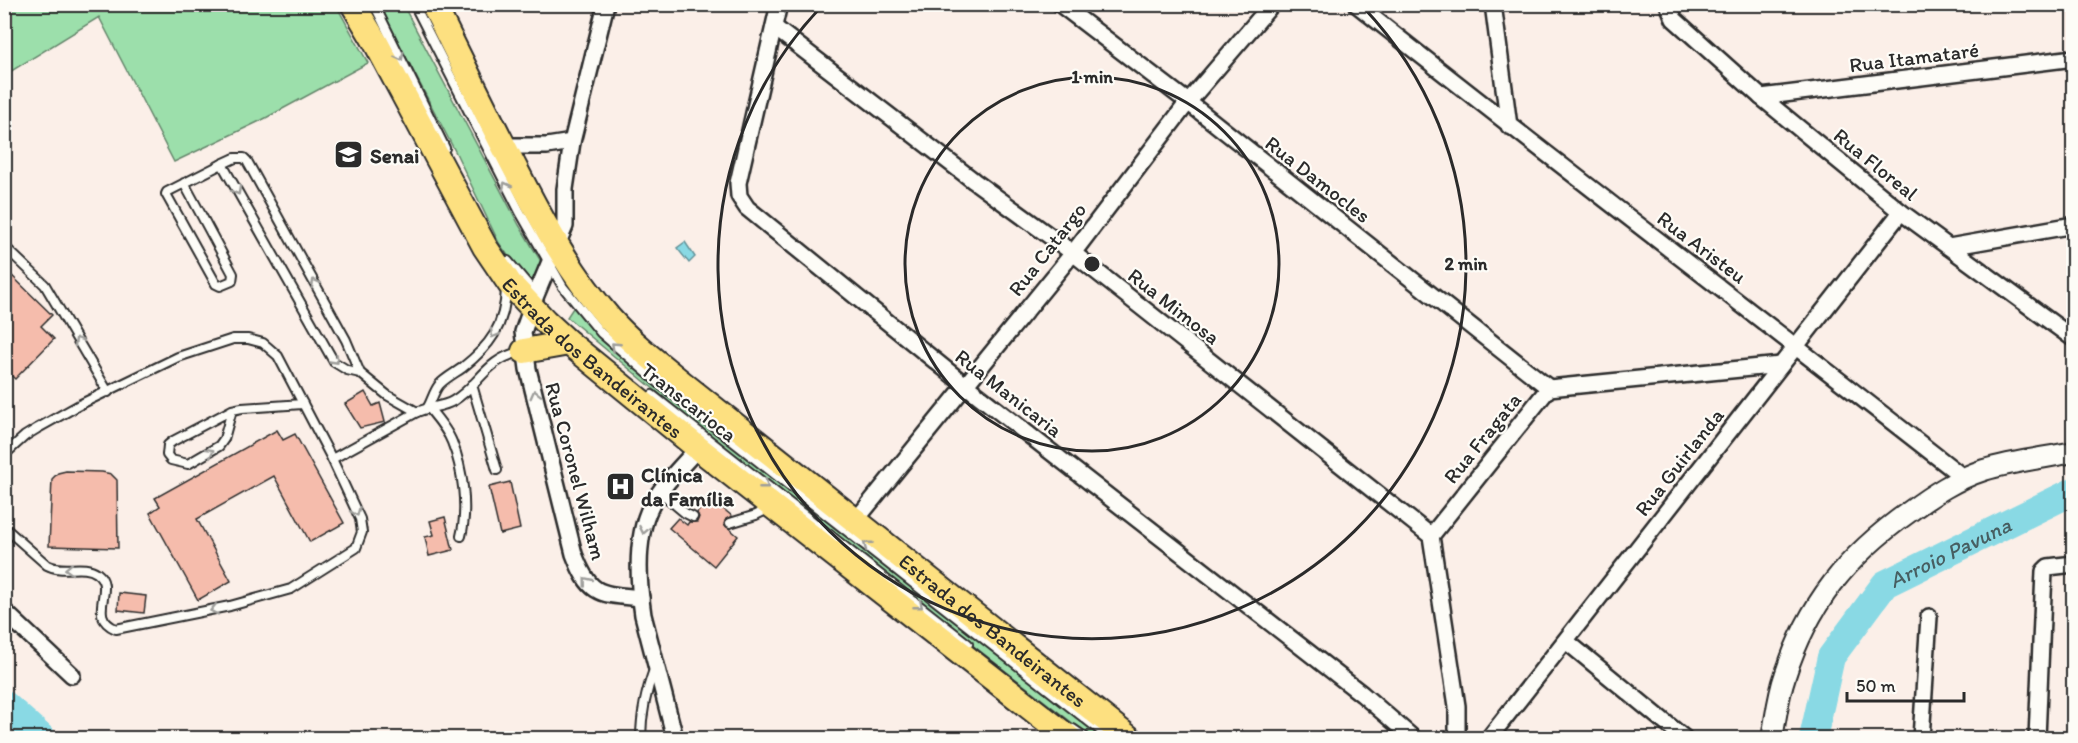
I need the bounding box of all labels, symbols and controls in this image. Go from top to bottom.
street label: Rua Itamataré [1848,37,1980,77]
one-way arrow [393,50,404,61]
text: 1 min [1071,66,1113,88]
street label: Rua Floreal [1829,122,1923,206]
street label: Rua Damocles [1260,130,1376,228]
school or university icon: Senai [333,139,365,171]
place label: Senai [370,143,419,168]
one-way arrow [502,181,513,192]
one-way arrow [230,185,242,195]
street label: Rua Catargo [1003,197,1091,301]
street label: Rua Aristeu [1652,205,1752,289]
text: 2 min [1445,253,1488,275]
centre of rings [1082,254,1102,274]
street label: Rua Mimosa [1123,262,1225,350]
street label: Estrada dos Bandeirantes [497,271,688,443]
one-way arrow [311,279,322,289]
one-way arrow [490,328,501,338]
one-way arrow [74,337,85,347]
one-way arrow [611,342,622,353]
street label: Rua Manicaria [950,343,1068,443]
one-way arrow [327,352,338,363]
street label: Transcarioca [636,357,742,447]
street label: Rua Coronel Wilham [540,379,612,563]
street label: Rua Fragata [1438,388,1526,488]
one-way arrow [529,389,542,399]
street label: Rua Guirlanda [1629,403,1729,521]
one-way arrow [204,447,214,459]
place label: Clínica da Família [641,462,735,511]
hospital icon: Clínica da Família [604,470,636,502]
one-way arrow [758,477,769,488]
one-way arrow [349,506,361,517]
water label: Arroio Pavuna [1884,510,2016,594]
one-way arrow [638,525,651,535]
one-way arrow [862,542,873,553]
street label: Estrada dos Bandeirantes [894,548,1092,712]
one-way arrow [65,563,74,576]
one-way arrow [584,577,595,588]
one-way arrow [912,597,923,608]
one-way arrow [209,602,219,615]
scale bar [1847,665,1964,703]
text: 50 m [1856,675,1896,697]

